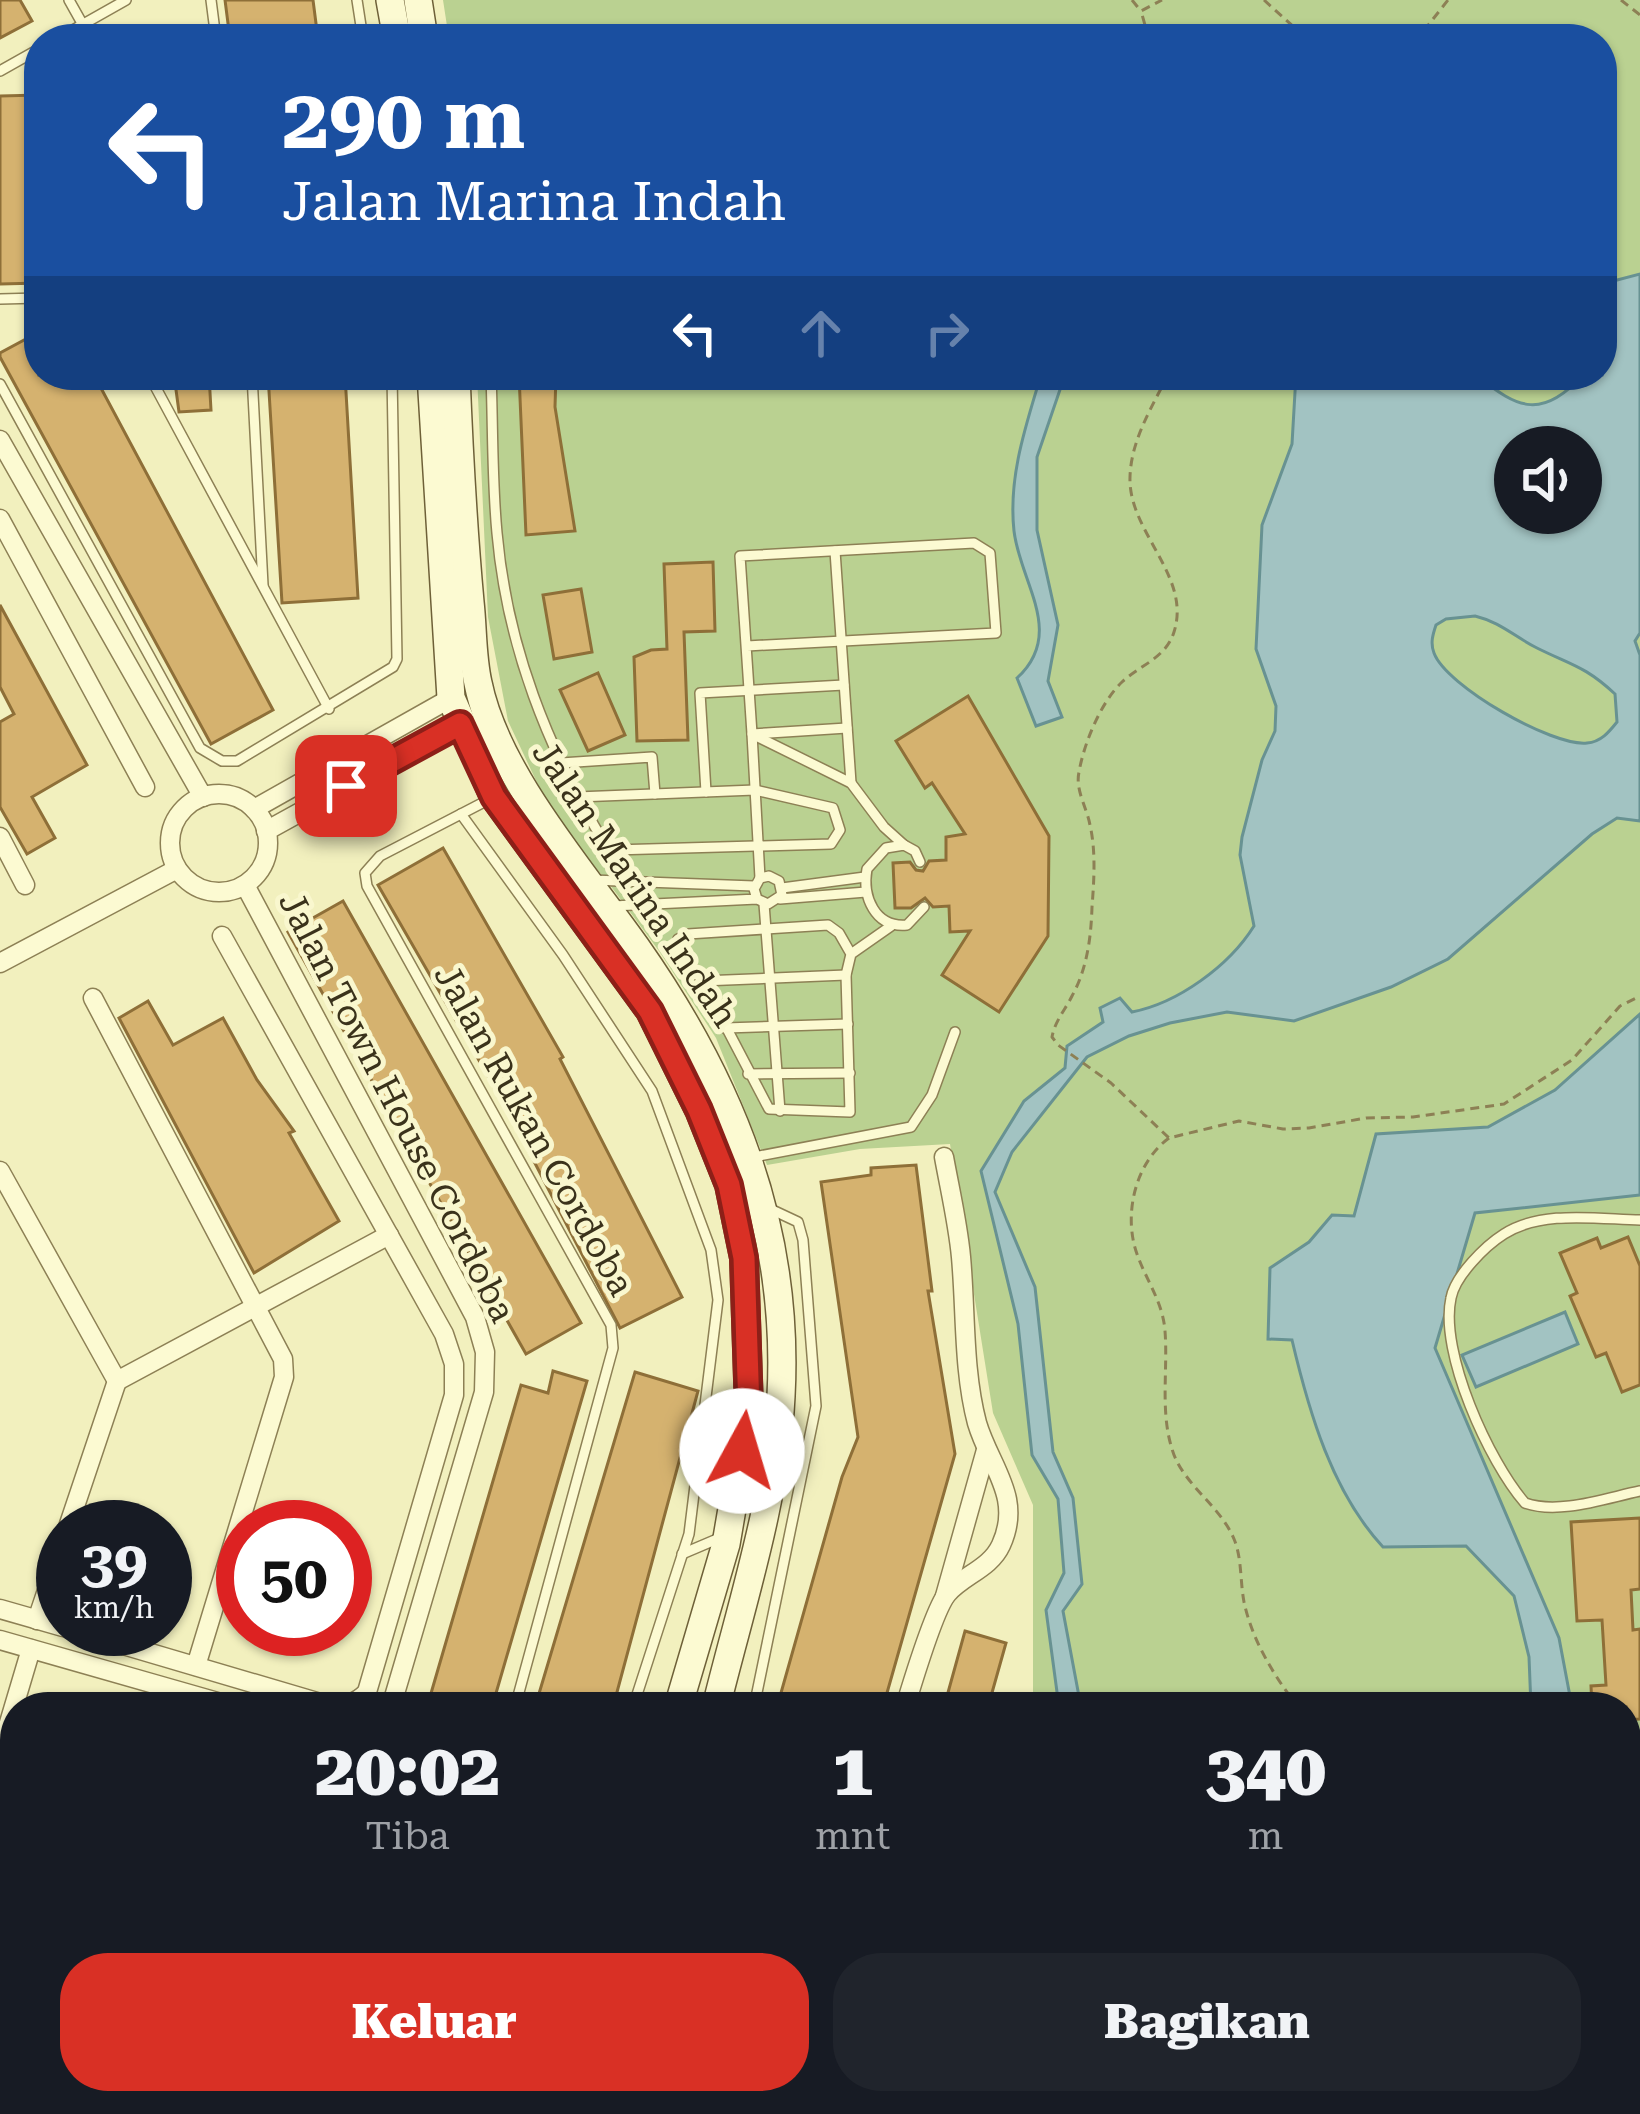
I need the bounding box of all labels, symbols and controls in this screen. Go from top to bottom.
text: 290 m [282,70,525,168]
icon: left [84,72,240,228]
text: Jalan Marina Indah [282,170,786,233]
icon: left [662,300,728,366]
icon: ahead [788,300,854,366]
icon: right [914,300,980,366]
map controls [1494,426,1602,534]
button: sound [1494,426,1602,534]
street label: Jalan Marina Indah [524,733,746,1035]
pin [295,735,397,837]
icon: arrive [313,753,379,819]
street label: Jalan Town House Cordoba [270,885,524,1330]
street label: Jalan Rukan Cordoba [425,957,643,1303]
position arrow [679,1388,805,1514]
speed limit sign: 50 [216,1500,372,1656]
text: 39 [80,1527,148,1598]
text: km/h [74,1590,154,1625]
text: 20:02 [315,1728,500,1813]
text: 1 [832,1728,873,1813]
text: 340 [1205,1728,1326,1813]
text: Tiba [365,1813,450,1859]
text: mnt [815,1813,890,1859]
text: m [1248,1813,1283,1859]
button: Keluar [60,1953,809,2091]
button: Bagikan [833,1953,1581,2091]

